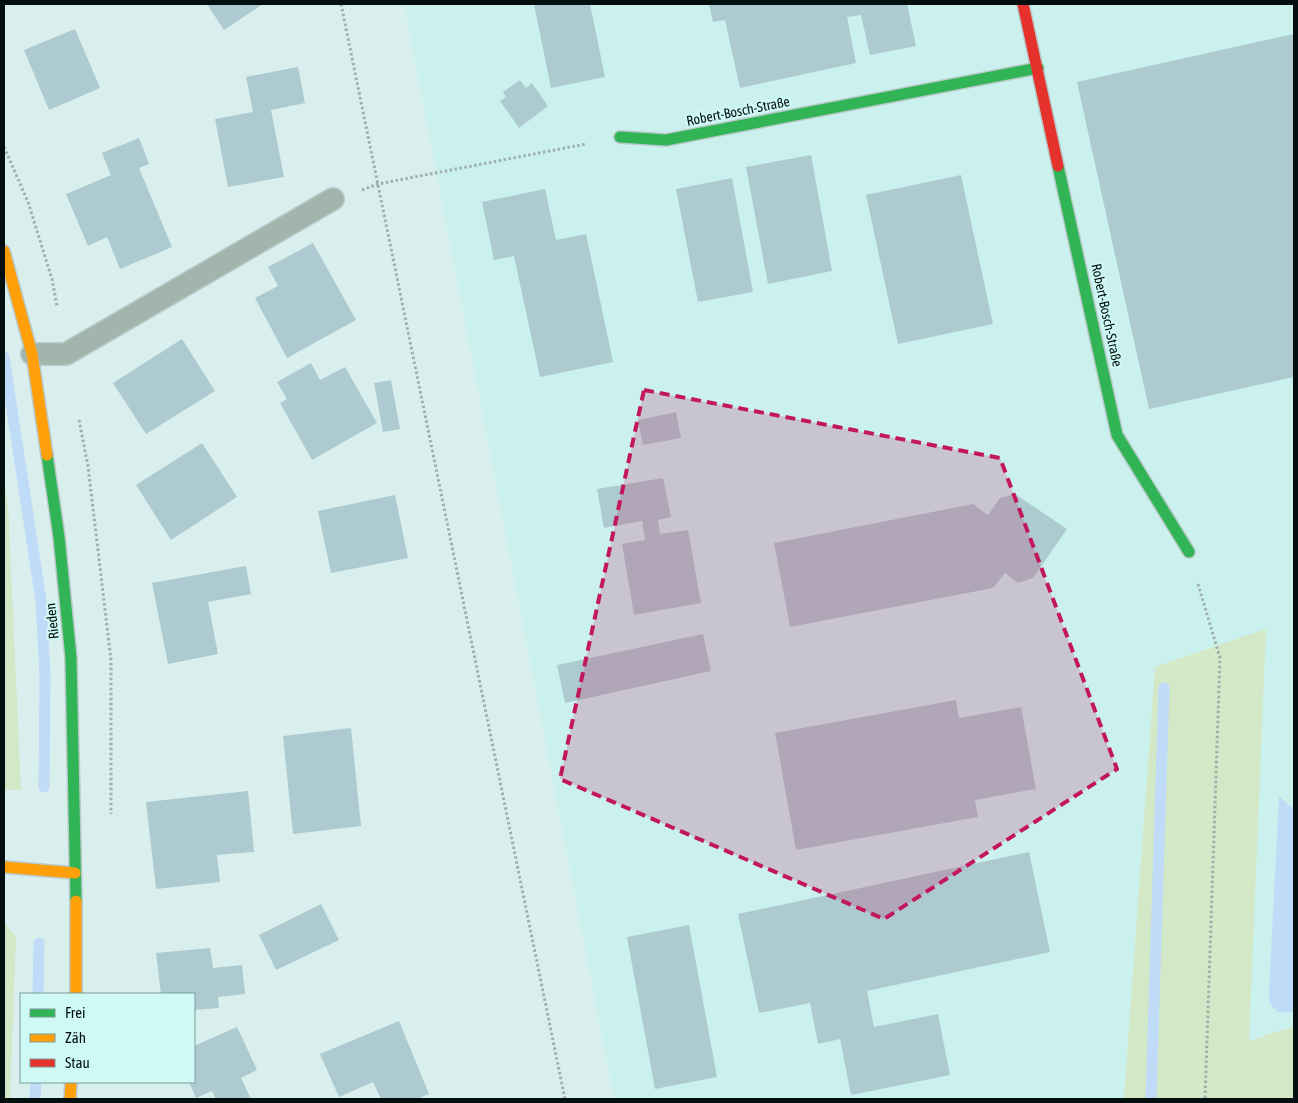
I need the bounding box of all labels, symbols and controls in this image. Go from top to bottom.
street label: Robert-Bosch-Straße [685,93,791,129]
street label: Robert-Bosch-Straße [1088,262,1126,368]
street label: Rieden [42,602,62,640]
legend [20,993,195,1083]
text: Frei [65,1004,85,1021]
text: Zäh [65,1029,86,1046]
text: Stau [65,1054,90,1071]

